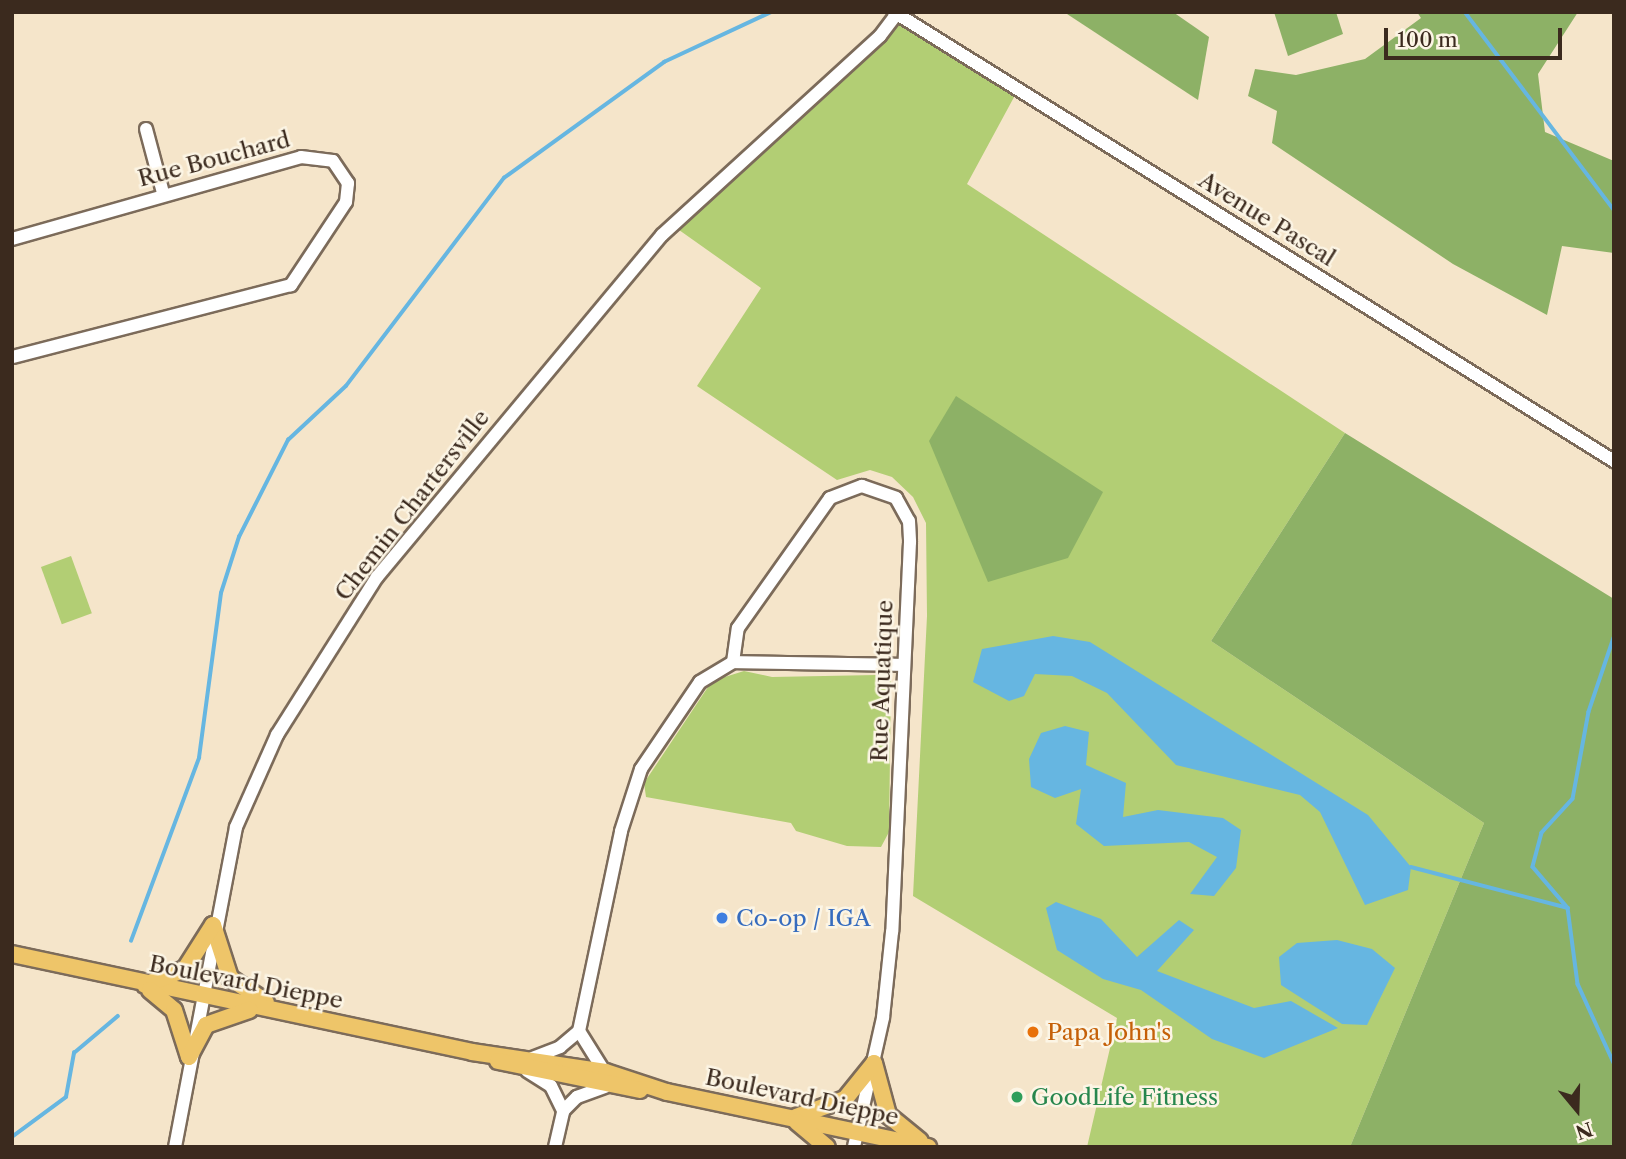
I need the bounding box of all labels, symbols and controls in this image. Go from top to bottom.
scale bar [1388,14,1566,58]
text: 100 m [1397,27,1458,52]
street label: Rue Bouchard [135,125,293,193]
street label: Avenue Pascal [1194,166,1340,272]
street label: Chemin Chartersville [329,404,495,606]
street label: Rue Aquatique [865,599,899,763]
place label: Co-op / IGA [736,904,871,932]
marker: Co-op / IGA [714,910,730,926]
street label: Boulevard Dieppe [147,950,345,1014]
place label: Papa John's [1047,1018,1172,1046]
marker: Papa John's [1025,1024,1041,1040]
street label: Boulevard Dieppe [703,1063,901,1131]
north arrow [1542,1075,1612,1145]
place label: GoodLife Fitness [1031,1083,1218,1111]
marker: GoodLife Fitness [1009,1089,1025,1105]
text: N [1572,1117,1596,1144]

